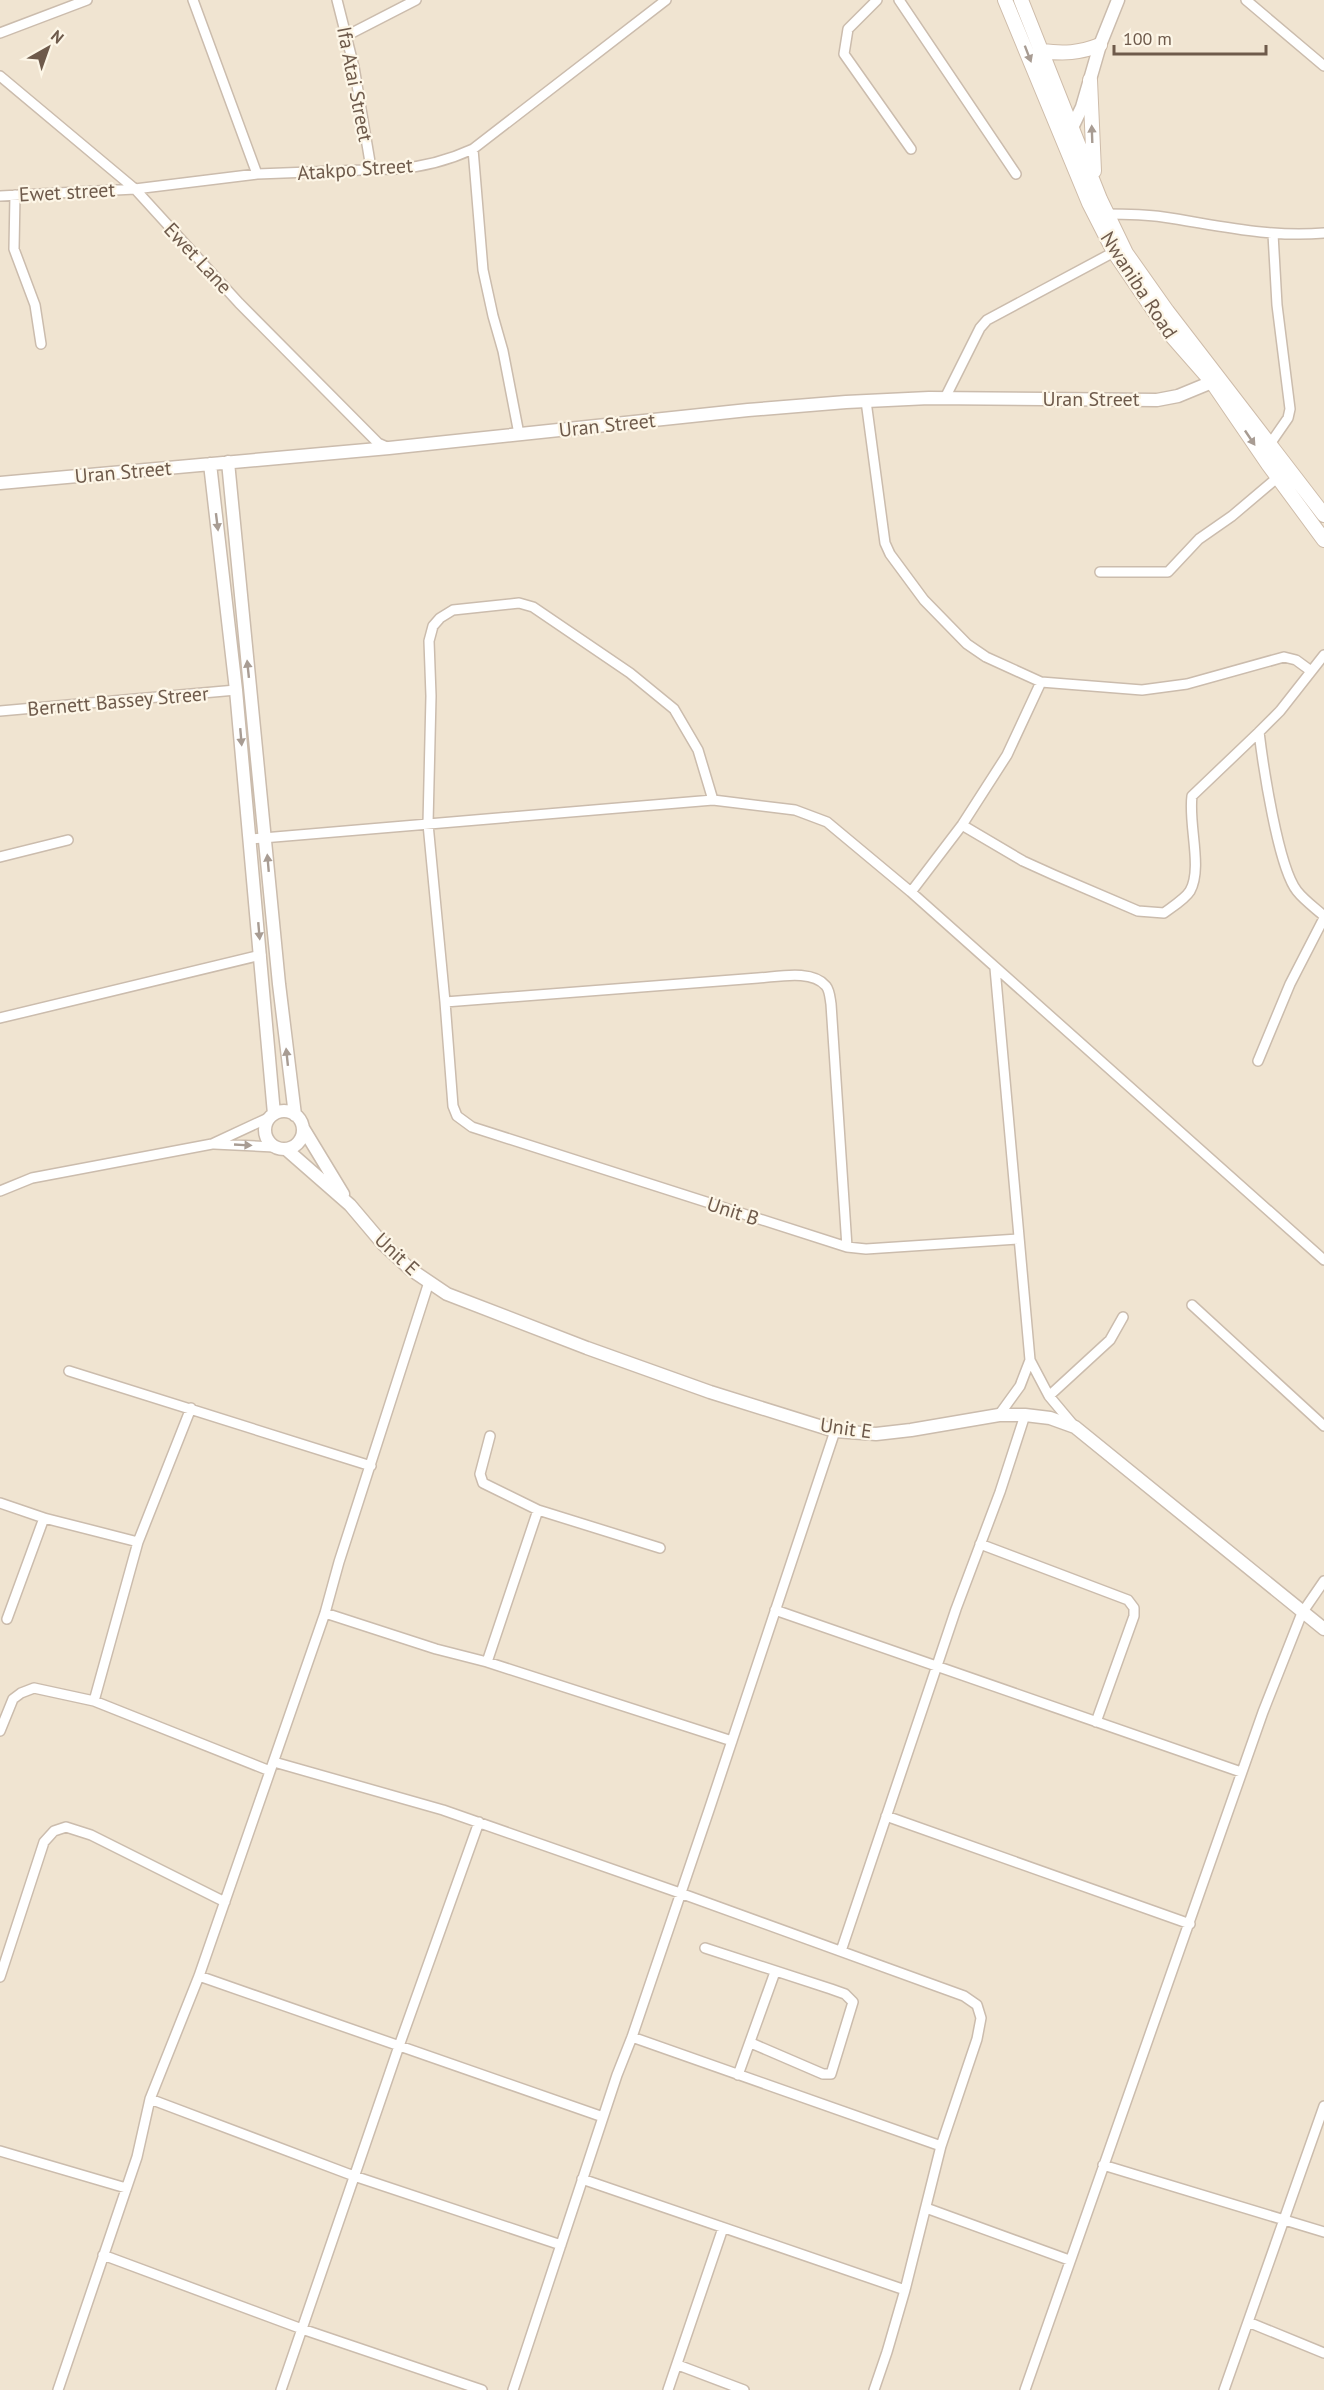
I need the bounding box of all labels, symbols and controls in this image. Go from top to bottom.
north arrow [18,18,78,78]
scale bar [1114,18,1266,56]
street label: Ifa Atai Street [331,24,379,144]
text: N [47,25,68,48]
text: 100 m [1123,27,1172,50]
one-way arrow [1024,45,1033,63]
one-way arrow [1087,125,1097,144]
street label: Atakpo Street [296,152,414,186]
street label: Ewet street [18,176,116,208]
street label: Ewet Lane [158,217,238,299]
street label: Nwaniba Road [1095,226,1183,344]
street label: Uran Street [1042,386,1140,412]
street label: Uran Street [557,407,657,443]
one-way arrow [1244,430,1255,446]
street label: Uran Street [73,455,173,489]
one-way arrow [212,513,222,532]
one-way arrow [243,659,253,678]
street label: Bernett Bassey Streer [26,680,210,722]
one-way arrow [236,727,246,746]
one-way arrow [263,853,273,872]
one-way arrow [254,922,264,941]
one-way arrow [282,1047,292,1066]
one-way arrow [233,1141,252,1150]
street label: Unit B [704,1190,762,1232]
street label: Unit E [369,1227,425,1281]
street label: Unit E [818,1411,874,1445]

